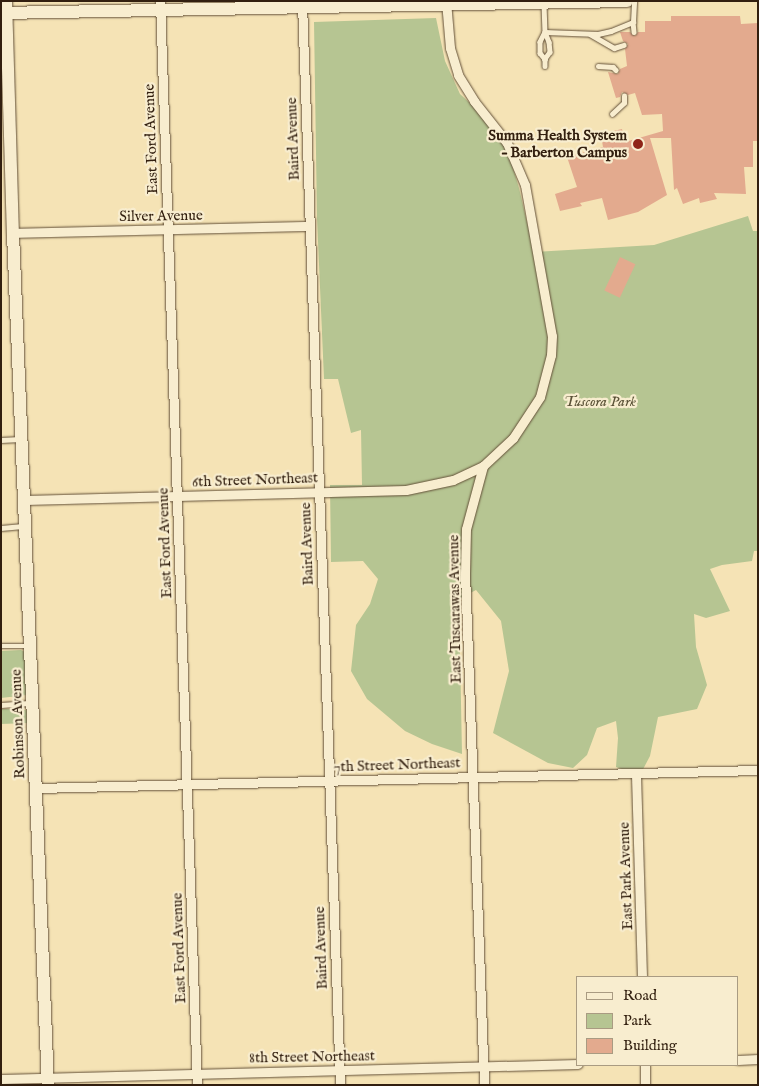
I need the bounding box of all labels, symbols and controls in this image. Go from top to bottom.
street label: East Ford Avenue [140,83,162,195]
street label: Baird Avenue [283,97,303,181]
place label: Summa Health System – Barberton Campus [488,126,627,161]
marker: Summa Health System – Barberton Campus [631,137,645,151]
street label: Silver Avenue [119,206,203,226]
park label: Tuscora Park [564,393,636,411]
street label: 6th Street Northeast [192,469,318,491]
street label: East Ford Avenue [154,487,176,599]
street label: Baird Avenue [297,502,317,586]
street label: East Tuscarawas Avenue [445,535,465,683]
street label: Robinson Avenue [7,669,29,779]
street label: 7th Street Northeast [333,754,461,776]
street label: East Park Avenue [615,822,637,930]
street label: East Ford Avenue [168,892,190,1004]
street label: Baird Avenue [311,906,331,990]
legend [576,976,739,1066]
text: Road [623,986,657,1005]
text: Park [623,1011,652,1030]
text: Building [623,1036,677,1055]
street label: 8th Street Northeast [249,1047,375,1067]

